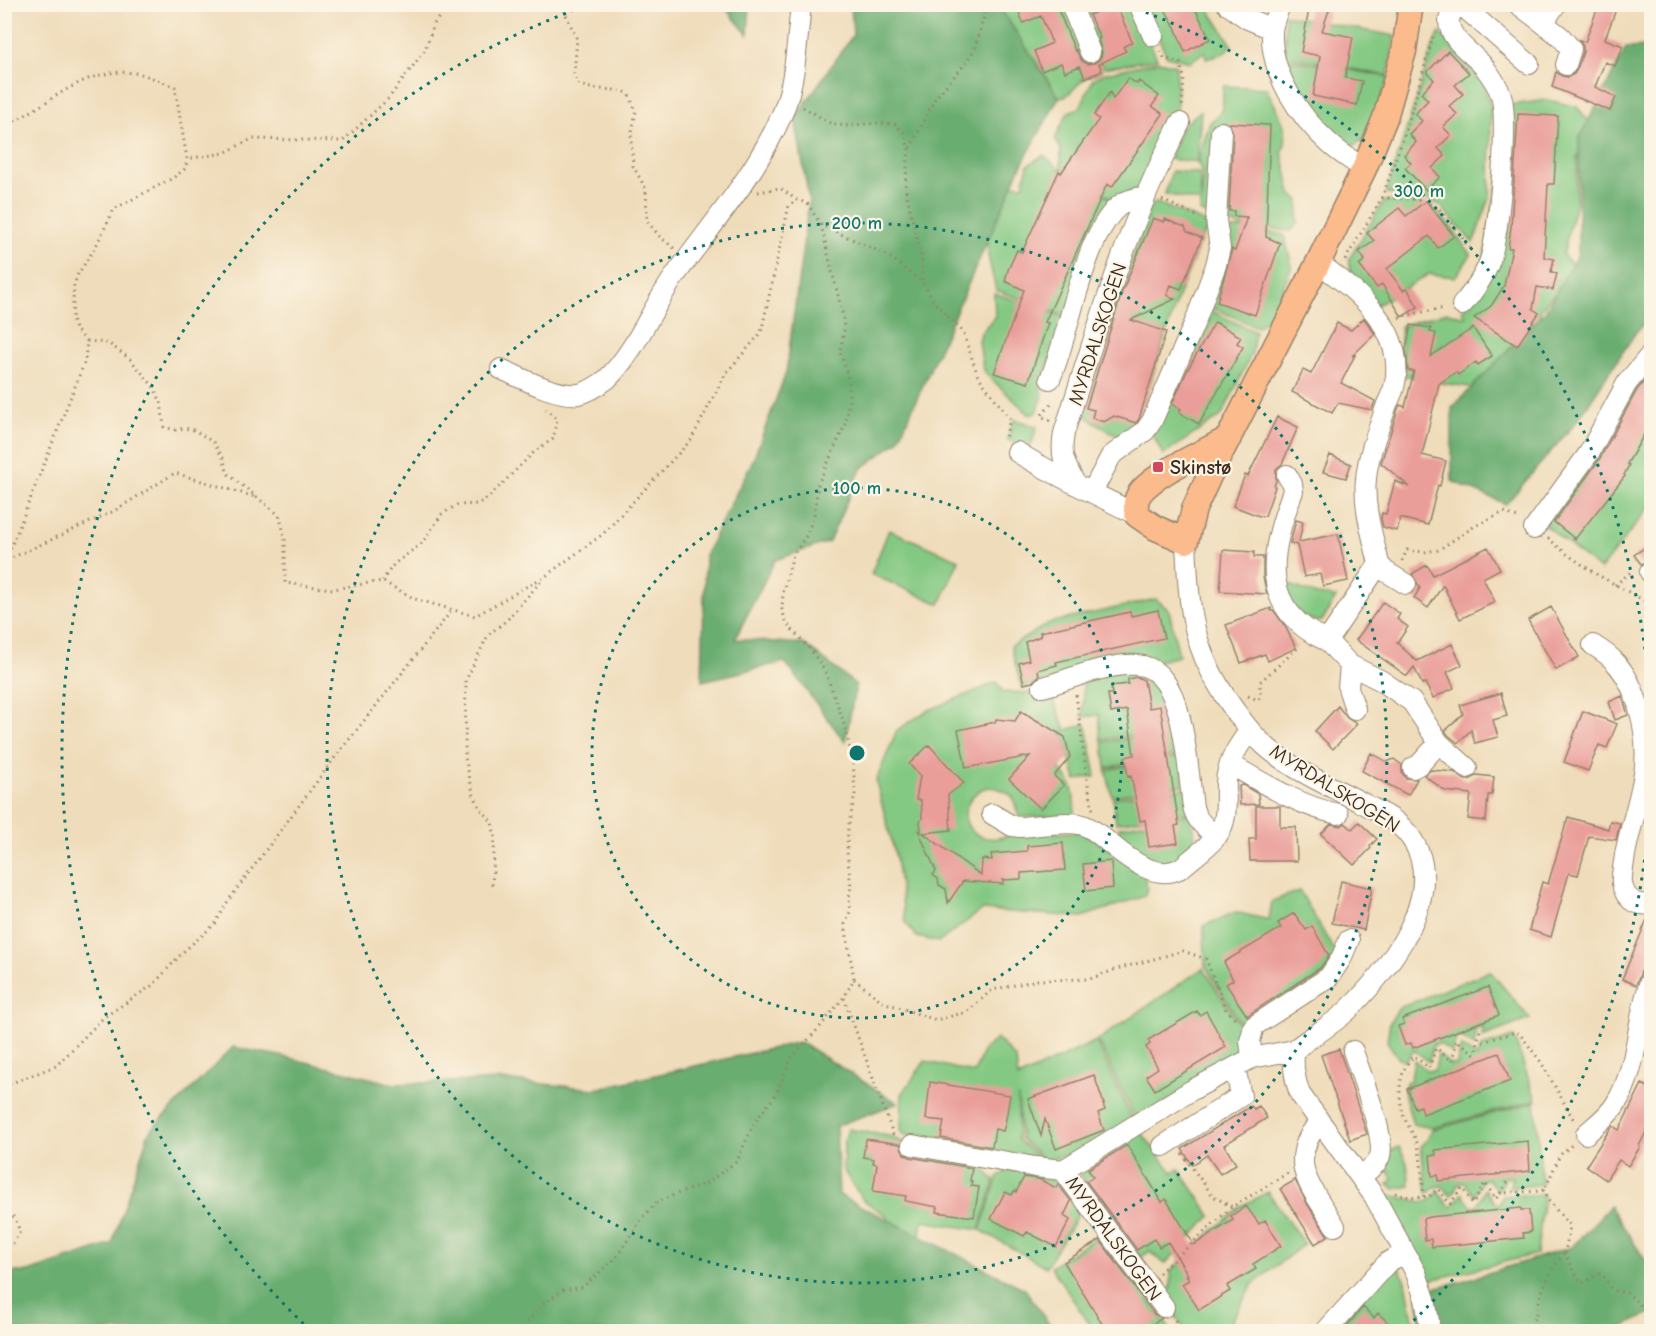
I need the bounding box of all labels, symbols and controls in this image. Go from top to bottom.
text: 300 m [1394,181,1444,202]
text: 200 m [832,213,882,234]
street label: MYRDALSKOGEN [1064,260,1131,408]
place label: Skinstø [1170,456,1231,479]
marker: Skinstø [1151,460,1165,474]
text: 100 m [833,478,881,499]
street label: MYRDALSKOGEN [1266,739,1404,838]
centre of rings [847,743,867,763]
street label: MYRDALSKOGEN [1061,1171,1167,1305]

